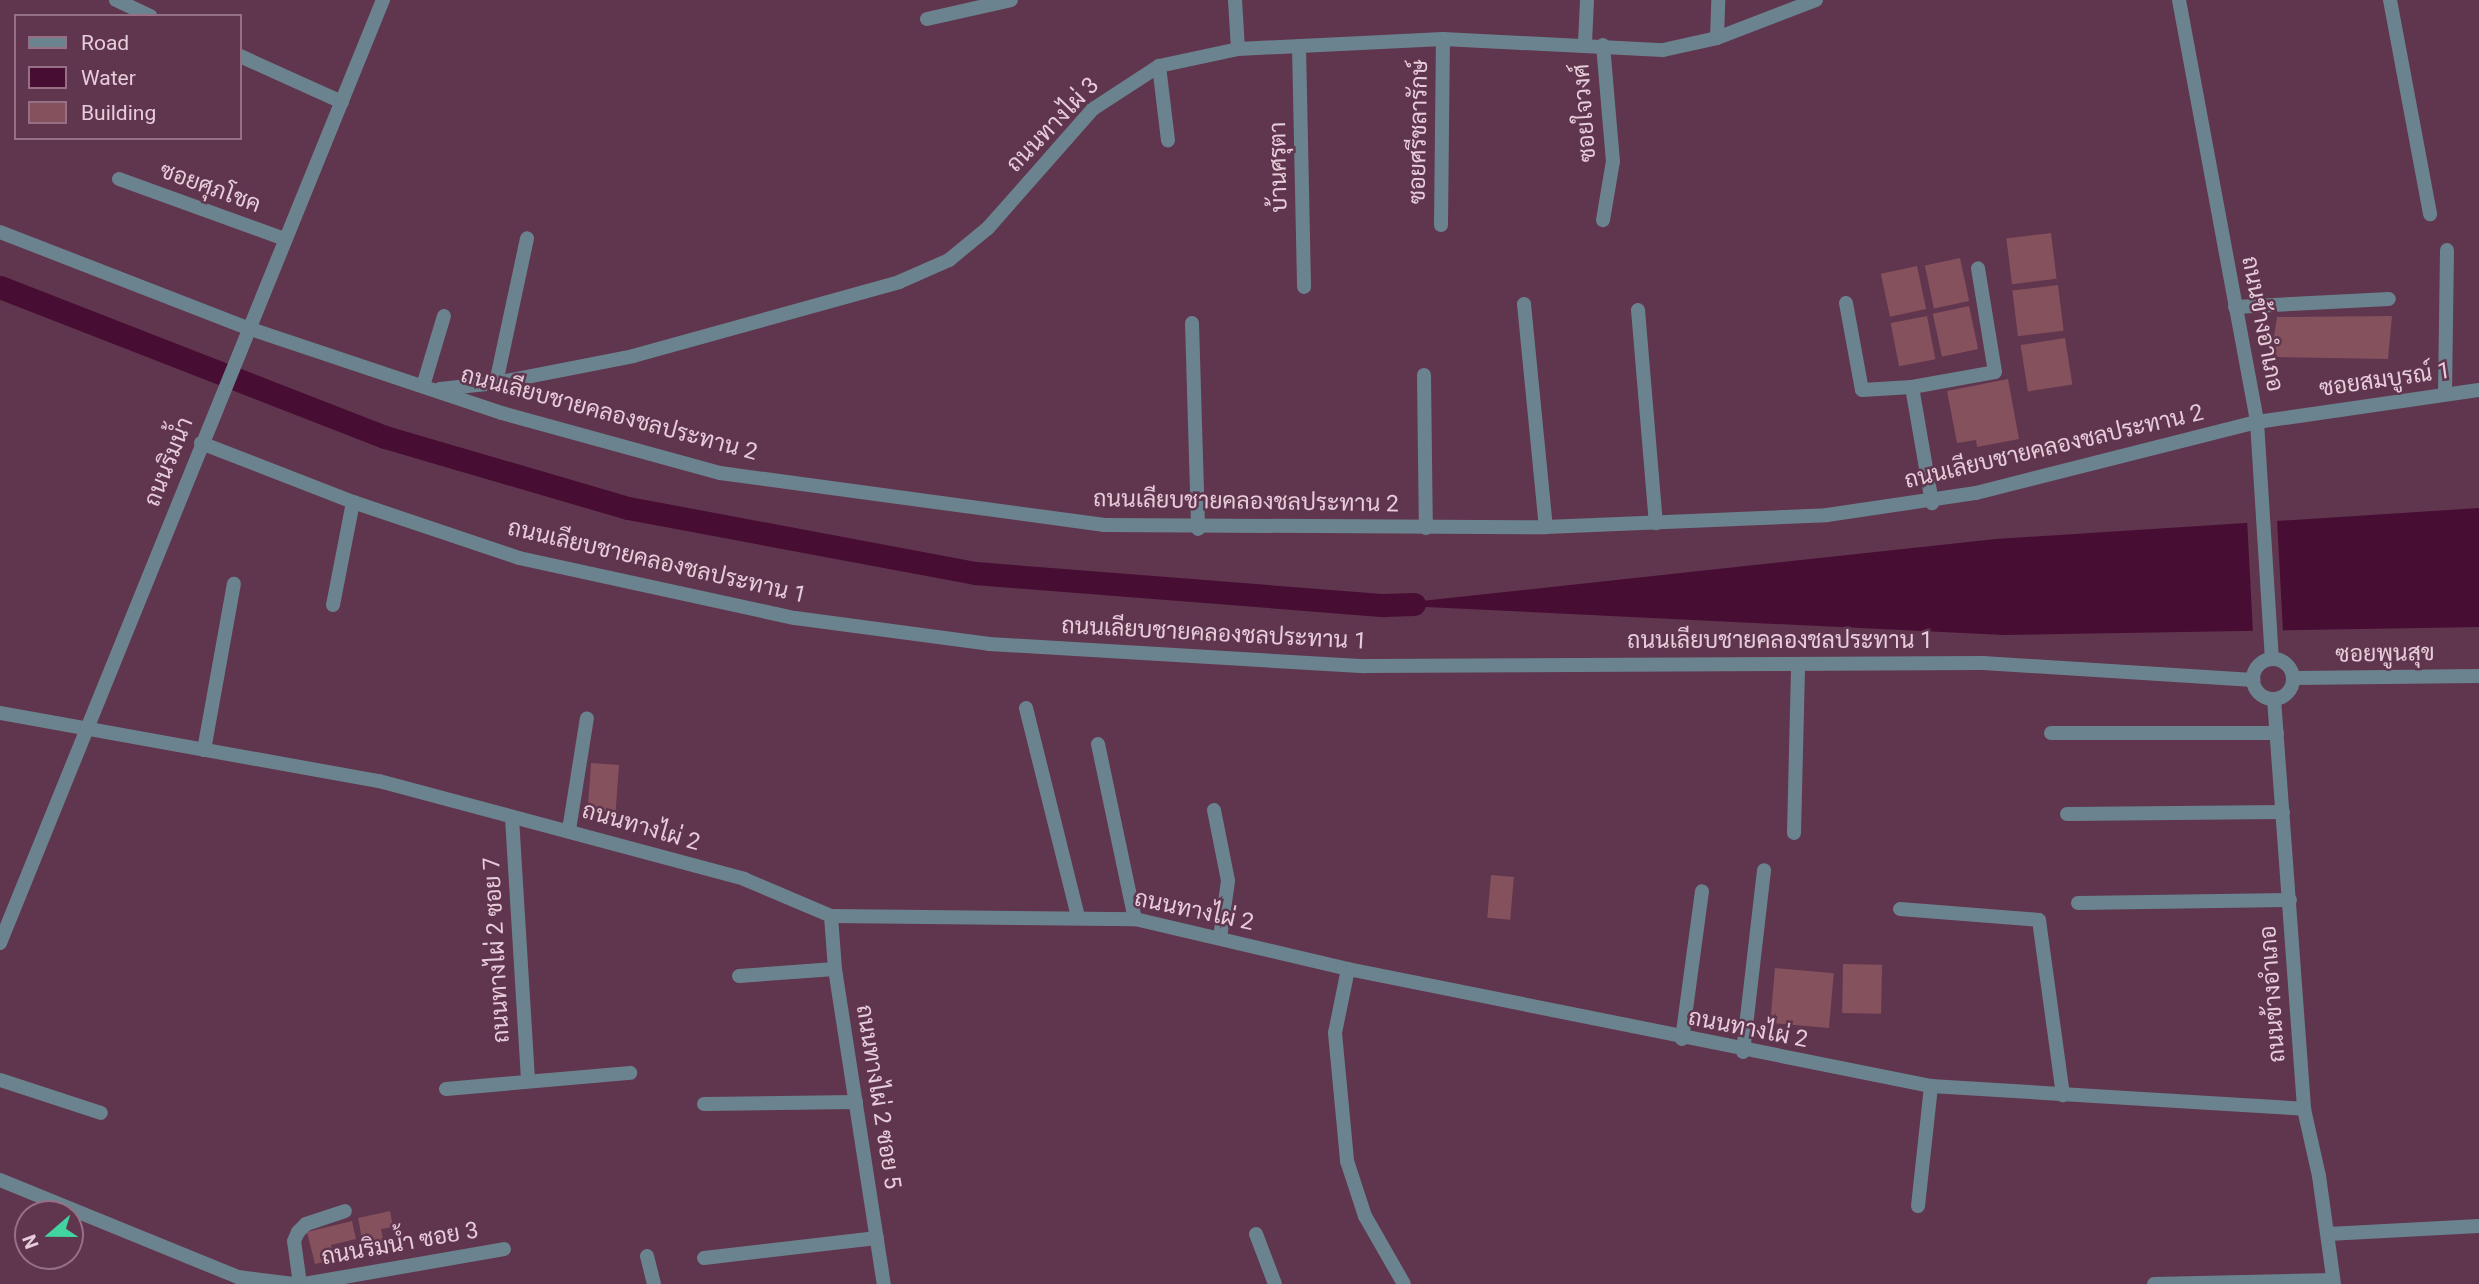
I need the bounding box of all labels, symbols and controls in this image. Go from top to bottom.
legend [14,14,242,140]
text: Road [81,31,129,55]
street label: ซอยศรีชลารักษ์ [1404,60,1434,204]
street label: ซอยใจวงศ์ [1568,63,1602,163]
text: Water [81,66,136,90]
street label: ถนนทางไผ่ 3 [1001,72,1105,178]
text: Building [81,101,156,125]
street label: บ้านศรุตา [1264,121,1294,213]
street label: ซอยศุภโชค [156,157,264,219]
street label: ถนนข้างอำเภอ [2235,254,2289,394]
street label: ซอยสมบูรณ์ 1 [2318,357,2452,403]
street label: ถนนเลียบชายคลองชลประทาน 2 [458,361,760,467]
street label: ถนนเลียบชายคลองชลประทาน 2 [1902,399,2206,495]
street label: ถนนริมน้ำ [139,413,199,511]
street label: ถนนเลียบชายคลองชลประทาน 2 [1093,486,1399,518]
street label: ถนนเลียบชายคลองชลประทาน 1 [505,514,809,610]
street label: ถนนเลียบชายคลองชลประทาน 1 [1061,612,1367,656]
street label: ถนนเลียบชายคลองชลประทาน 1 [1627,627,1933,655]
street label: ซอยพูนสุข [2335,639,2435,669]
street label: ถนนทางไผ่ 2 [579,797,703,857]
street label: ถนนทางไผ่ 2 ซอย 7 [478,856,516,1044]
street label: ถนนทางไผ่ 2 [1132,885,1256,937]
street label: ถนนข้างอำเภอ [2254,925,2292,1063]
street label: ถนนทางไผ่ 2 ซอย 5 [850,1003,906,1191]
street label: ถนนทางไผ่ 2 [1686,1004,1810,1054]
north arrow [14,1200,84,1270]
street label: ถนนริมน้ำ ซอย 3 [319,1217,481,1271]
text: N [18,1231,44,1252]

